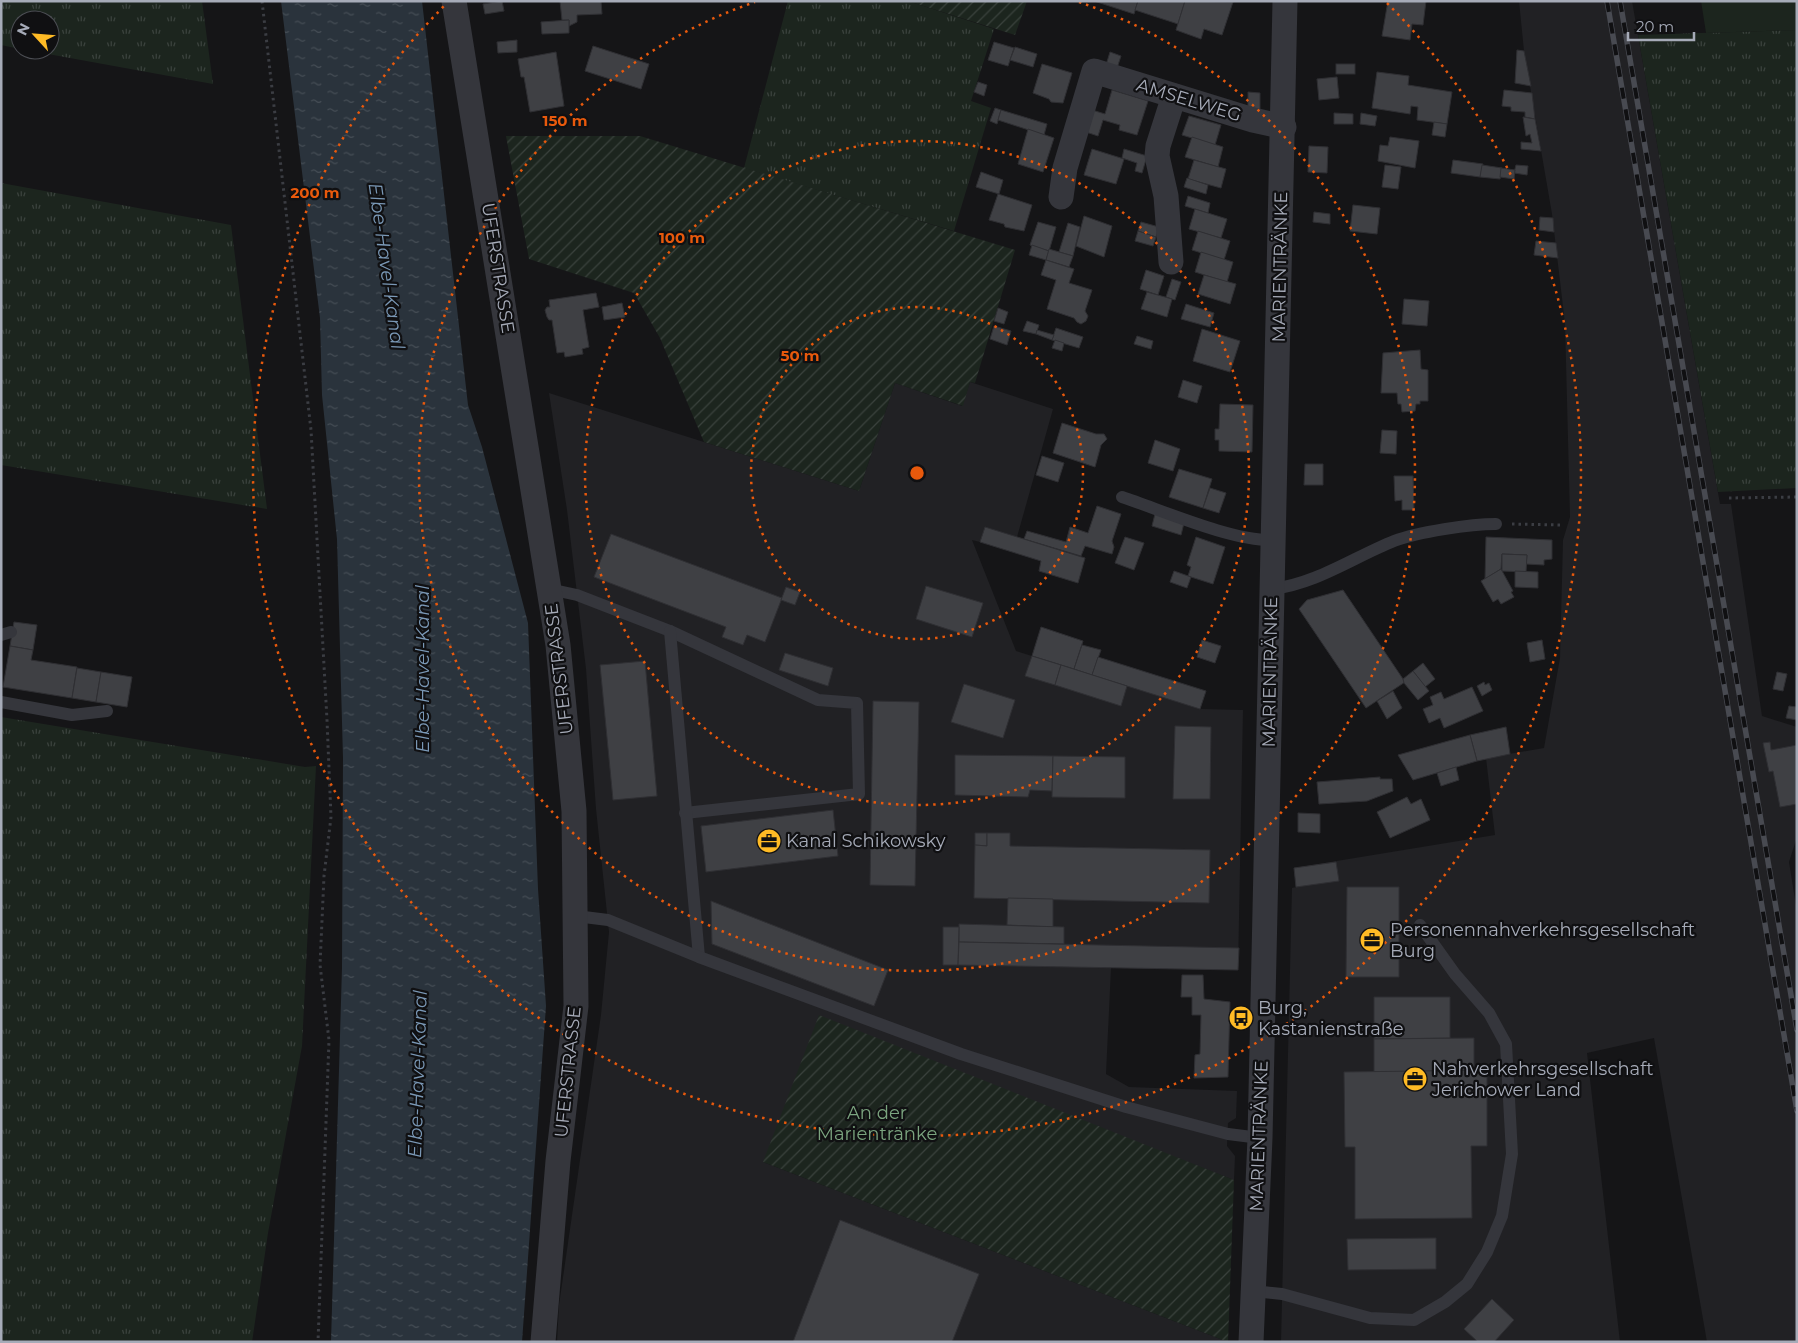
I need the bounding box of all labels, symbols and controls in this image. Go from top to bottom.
north arrow [10,10,60,60]
scale bar [1628,10,1694,42]
text: 20 m [1636,17,1674,36]
text: N [13,20,34,38]
street label: AMSELWEG [1134,74,1244,126]
text: 150 m [543,111,587,130]
water label: Elbe-Havel-Kanal [363,181,410,352]
text: 200 m [290,183,340,202]
street label: MARIENTRÄNKE [1268,191,1292,343]
street label: UFERSTRASSE [477,201,519,335]
text: 100 m [659,228,705,247]
text: 50 m [780,346,820,365]
centre of rings [908,464,926,482]
water label: Elbe-Havel-Kanal [411,584,434,753]
street label: MARIENTRÄNKE [1258,596,1282,748]
street label: UFERSTRASSE [540,602,578,736]
office icon: Kanal Schikowsky [756,828,782,854]
place label: Kanal Schikowsky [786,830,946,852]
place label: Personennahverkehrsgesellschaft Burg [1390,919,1695,962]
office icon: Personennahverkehrsgesellschaft Burg [1359,927,1385,953]
water label: Elbe-Havel-Kanal [403,989,432,1158]
place label: Burg, Kastanienstraße [1258,997,1404,1040]
street label: UFERSTRASSE [550,1005,586,1139]
bus stop icon: Burg, Kastanienstraße [1228,1005,1254,1031]
place label: Nahverkehrsgesellschaft Jerichower Land [1431,1058,1654,1101]
street label: MARIENTRÄNKE [1245,1060,1273,1212]
office icon: Nahverkehrsgesellschaft Jerichower Land [1402,1066,1428,1092]
park label: An der Marientränke [817,1102,937,1145]

